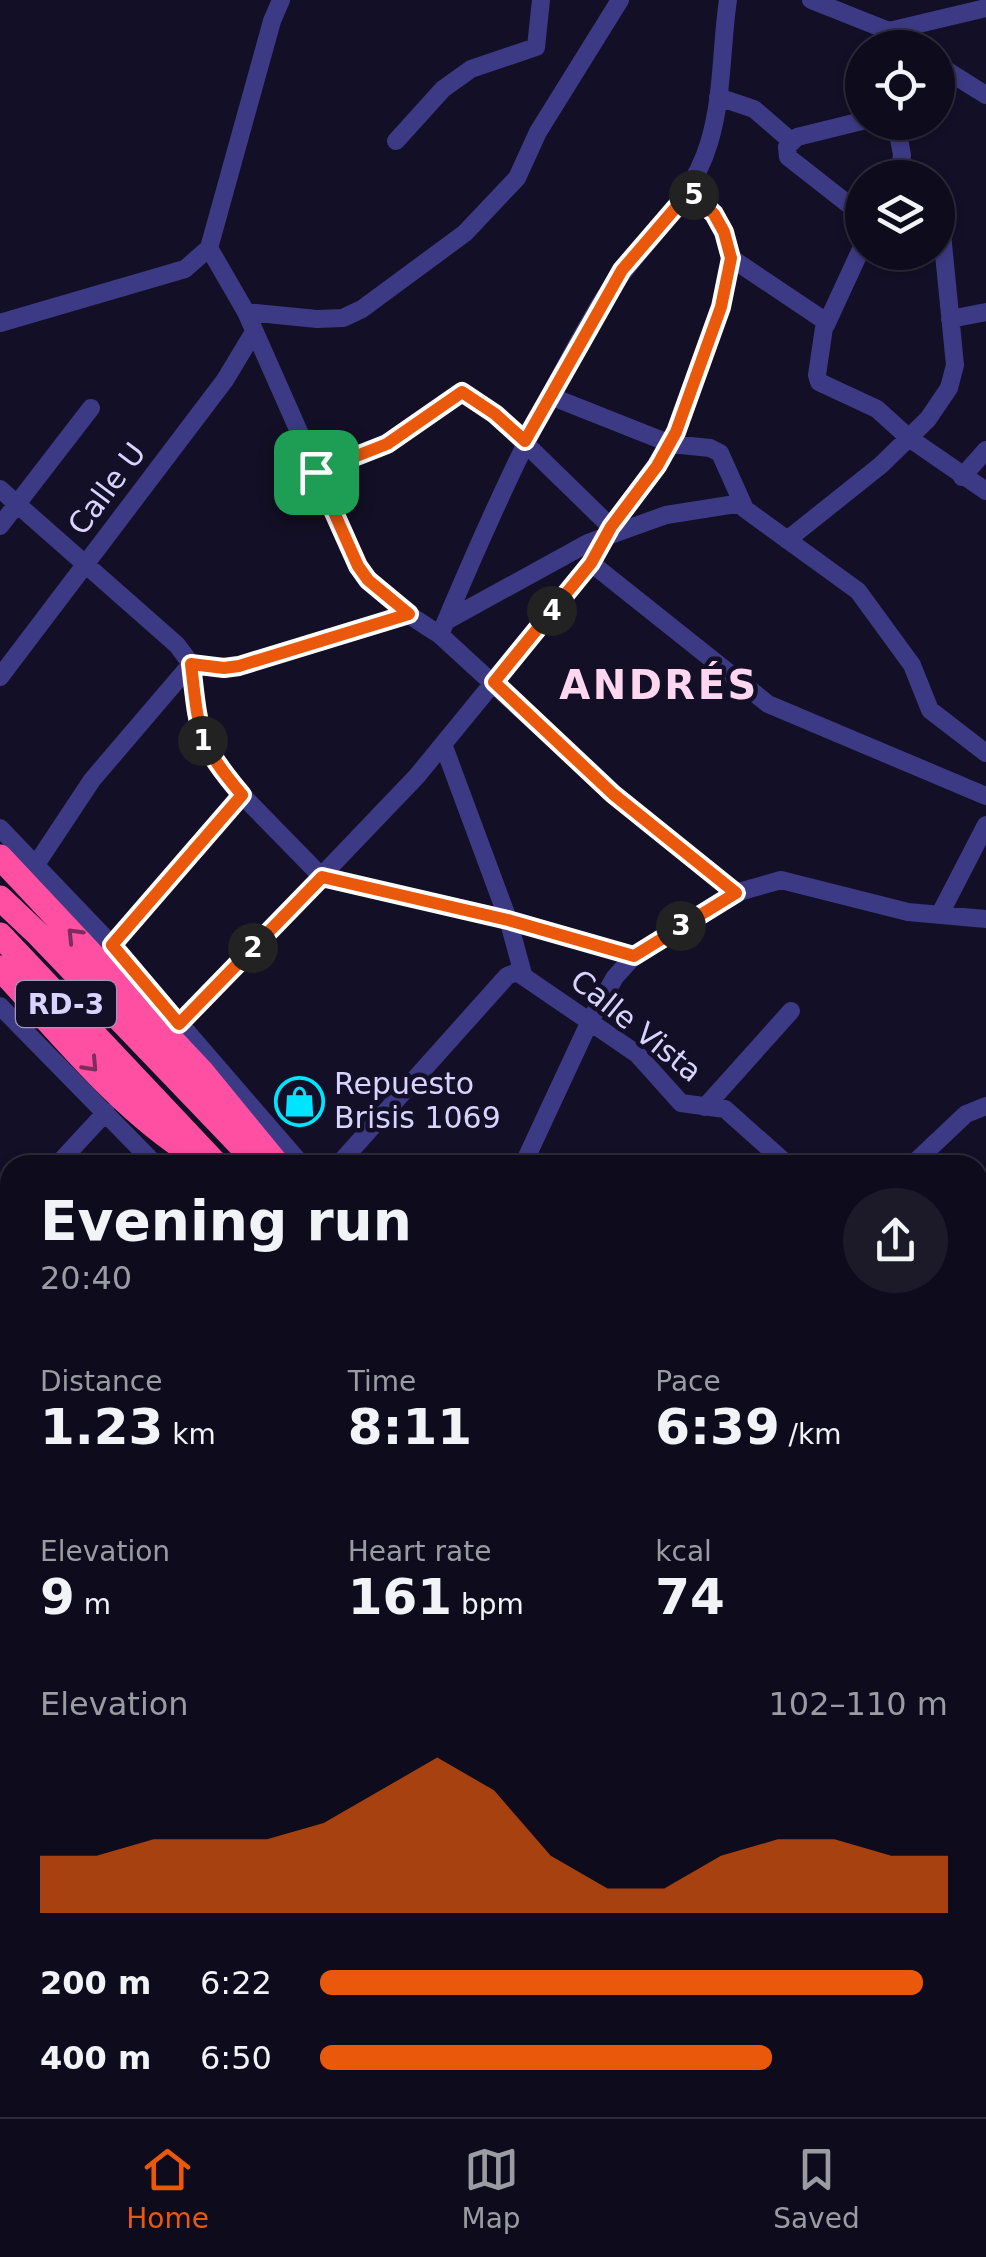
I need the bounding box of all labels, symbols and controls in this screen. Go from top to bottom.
map controls [845,30,955,270]
button: locate [845,30,955,140]
button: layers [845,160,955,270]
pin: 5 [669,170,719,220]
text: 5 [684,178,704,211]
pin [274,430,359,515]
street label: Calle U [61,436,152,542]
icon: arrive [289,445,344,500]
pin: 4 [527,586,577,636]
text: 4 [542,594,562,627]
district label: ANDRÉS [559,661,759,708]
pin: 1 [178,716,228,766]
text: 1 [193,724,213,757]
pin: 3 [656,901,706,951]
text: 3 [671,909,691,942]
pin: 2 [228,923,278,973]
one-way arrow [68,928,86,947]
text: 2 [243,931,263,964]
street label: Calle Vista [564,962,709,1089]
road number: RD-3 [16,981,116,1027]
one-way arrow [79,1053,97,1072]
place label: Repuesto Brisis 1069 [334,1066,501,1135]
shop icon: Repuesto Brisis 1069 [273,1075,325,1127]
button: share [843,1188,948,1293]
text: Evening run [40,1189,412,1253]
text: 20:40 [40,1259,132,1297]
text: Distance [40,1365,162,1398]
text: Time [348,1365,416,1398]
text: Pace [655,1365,721,1398]
text: 1.23 [40,1398,163,1456]
text: 8:11 [348,1398,472,1456]
text: 6:39 [655,1398,780,1456]
text: km [163,1418,216,1451]
text: /km [780,1418,842,1451]
text: Elevation [40,1535,170,1568]
text: Heart rate [348,1535,491,1568]
text: kcal [655,1535,712,1568]
text: 9 [40,1568,75,1626]
text: 161 [348,1568,452,1626]
text: 74 [655,1568,725,1626]
text: m [75,1588,111,1621]
text: bpm [452,1588,524,1621]
text: Elevation [40,1685,189,1723]
text: 102–110 m [769,1685,948,1723]
text: 200 m [40,1964,151,2002]
text: 6:22 [200,1964,272,2002]
text: 400 m [40,2039,151,2077]
text: 6:50 [200,2039,272,2077]
tab: Home [126,2142,209,2235]
tab: Map [462,2142,521,2235]
tab: Saved [773,2142,860,2235]

